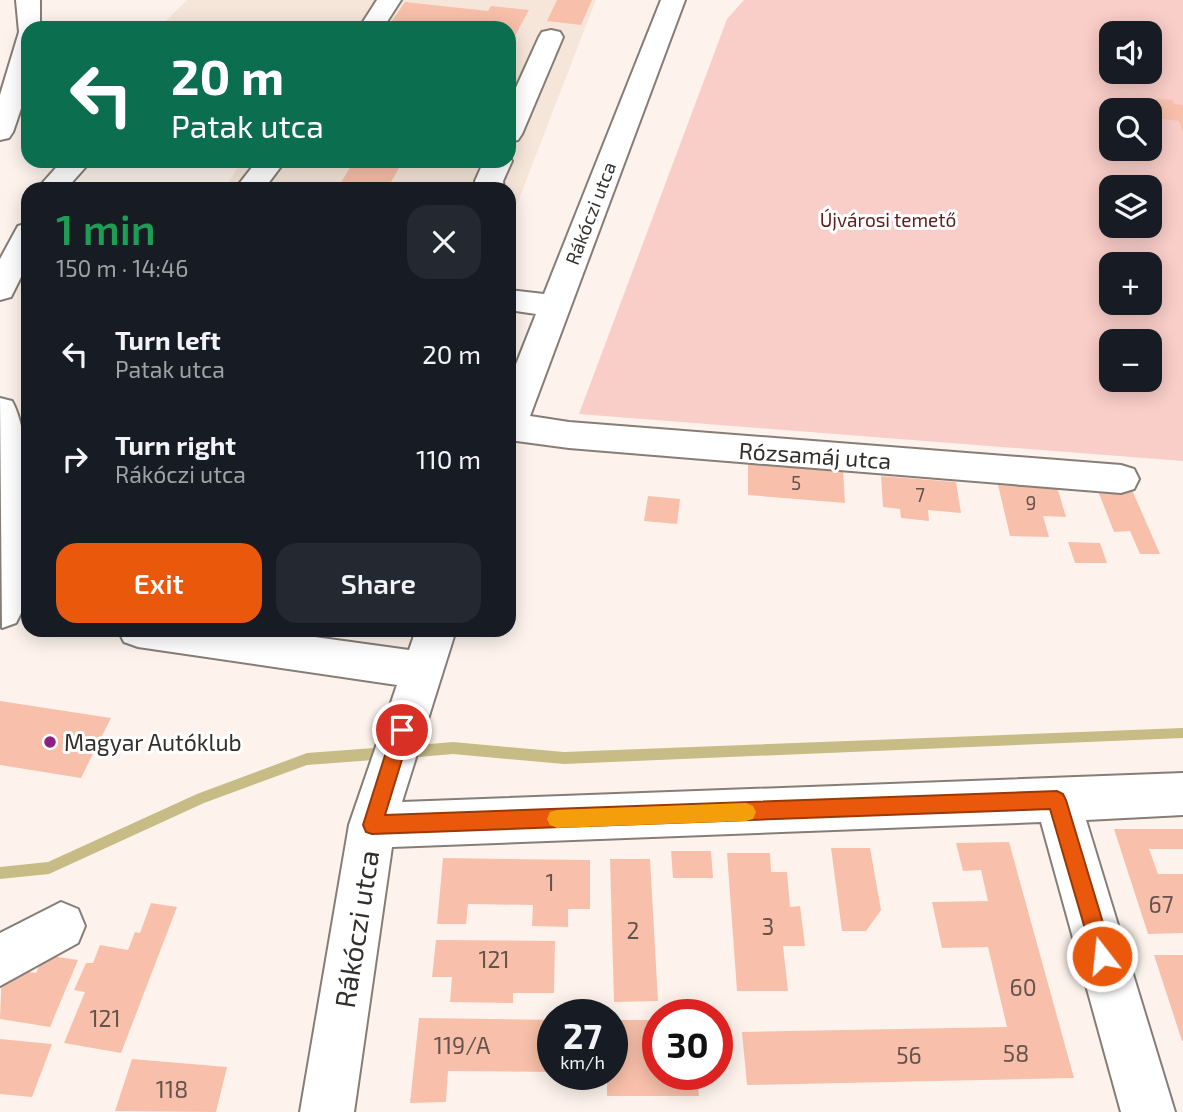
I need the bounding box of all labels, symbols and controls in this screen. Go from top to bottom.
map controls [1099,21,1162,392]
button: sound [1099,21,1162,84]
text: 20 m [171,46,284,105]
icon: left [56,49,147,140]
button: search [1099,98,1162,161]
text: Patak utca [171,106,324,144]
street label: Rákóczi utca [560,158,620,268]
button: layers [1099,175,1162,238]
text: 1 min [56,203,156,253]
button: close [407,205,481,279]
park label: Újvárosi temető [820,208,956,231]
button: + [1099,252,1162,315]
text: 150 m · 14:46 [56,254,188,282]
text: Turn left [115,324,221,355]
button: − [1099,329,1162,392]
icon: left [56,335,94,373]
text: 20 m [422,338,481,369]
text: Patak utca [115,355,225,383]
text: Turn right [115,429,236,460]
street label: Rózsamáj utca [738,436,892,474]
icon: right [56,440,94,478]
text: 110 m [416,443,481,474]
text: Rákóczi utca [115,460,246,488]
house number: 5 [791,471,801,494]
house number: 7 [915,483,925,506]
house number: 9 [1026,491,1036,514]
button: Exit [56,543,262,623]
button: Share [276,543,481,623]
pin [372,700,432,760]
icon: arrive [383,711,421,749]
place label: Magyar Autóklub [64,728,242,756]
marker: Magyar Autóklub [42,734,58,750]
street label: Rákóczi utca [327,848,385,1010]
house number: 1 [545,868,555,896]
house number: 67 [1149,890,1174,918]
house number: 3 [762,912,774,940]
house number: 2 [627,916,639,944]
position arrow [1065,919,1139,993]
house number: 121 [478,945,510,973]
house number: 60 [1009,973,1037,1001]
speed limit sign: 30 [642,999,733,1090]
house number: 121 [89,1004,121,1032]
text: 27 [563,1014,602,1056]
house number: 119/A [434,1031,491,1059]
house number: 58 [1003,1039,1029,1067]
house number: 56 [896,1041,922,1069]
text: km/h [560,1051,605,1073]
house number: 118 [156,1075,188,1103]

